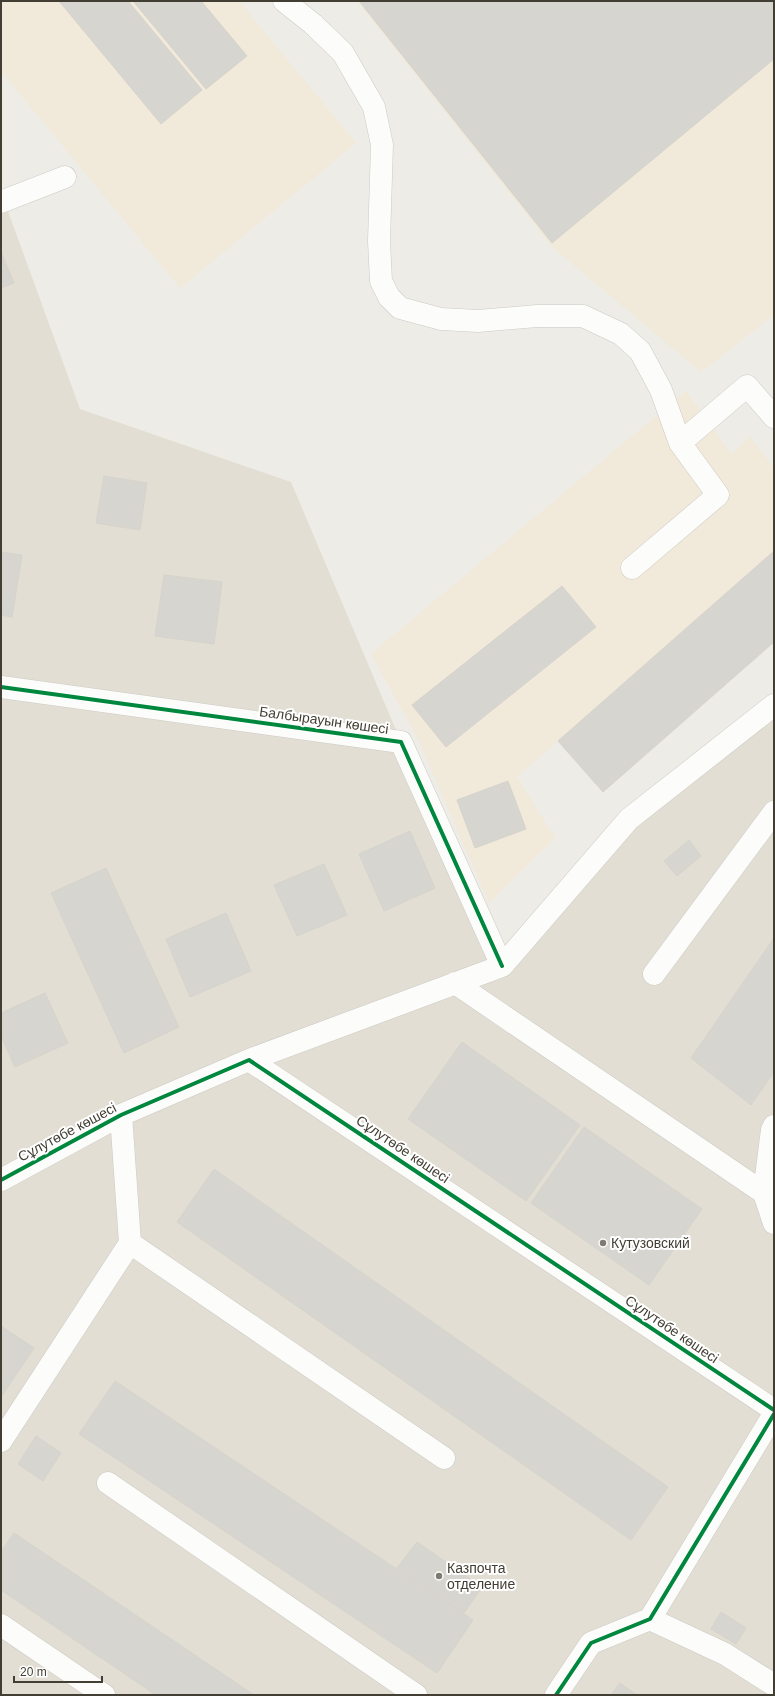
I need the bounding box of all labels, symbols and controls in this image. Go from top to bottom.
street label: Балбырауын көшесі [258,703,390,737]
street label: Сұлутөбе көшесі [15,1099,119,1165]
street label: Сұлутөбе көшесі [353,1112,453,1186]
place label: Кутузовский [611,1235,690,1251]
marker: Кутузовский [598,1238,608,1248]
street label: Сұлутөбе көшесі [622,1292,722,1366]
place label: Казпочта отделение [447,1560,515,1592]
marker: Казпочта отделение [434,1571,444,1581]
scale bar [14,1658,102,1684]
text: 20 m [20,1665,47,1679]

